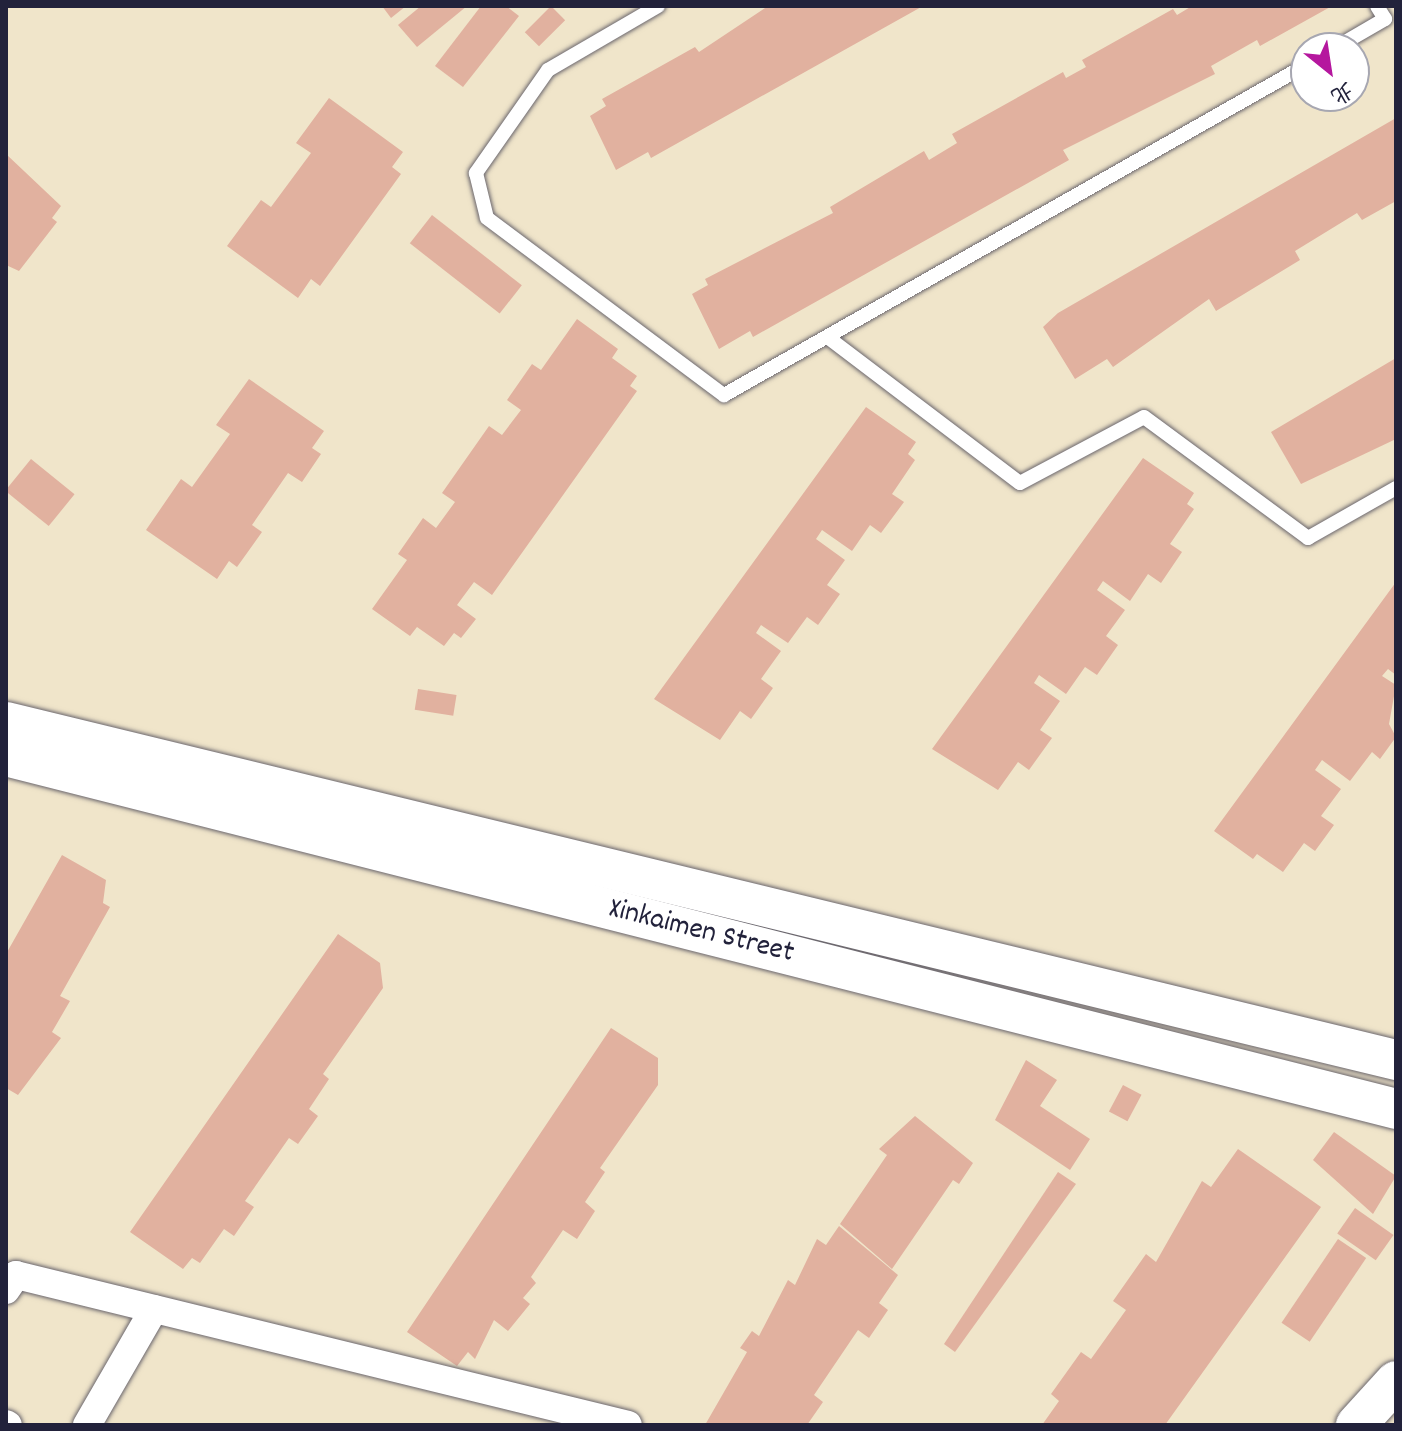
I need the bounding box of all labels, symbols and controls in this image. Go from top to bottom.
north arrow [1290,32,1370,112]
text: 北 [1324,73,1359,110]
street label: Xinkaimen Street [605,893,797,973]

